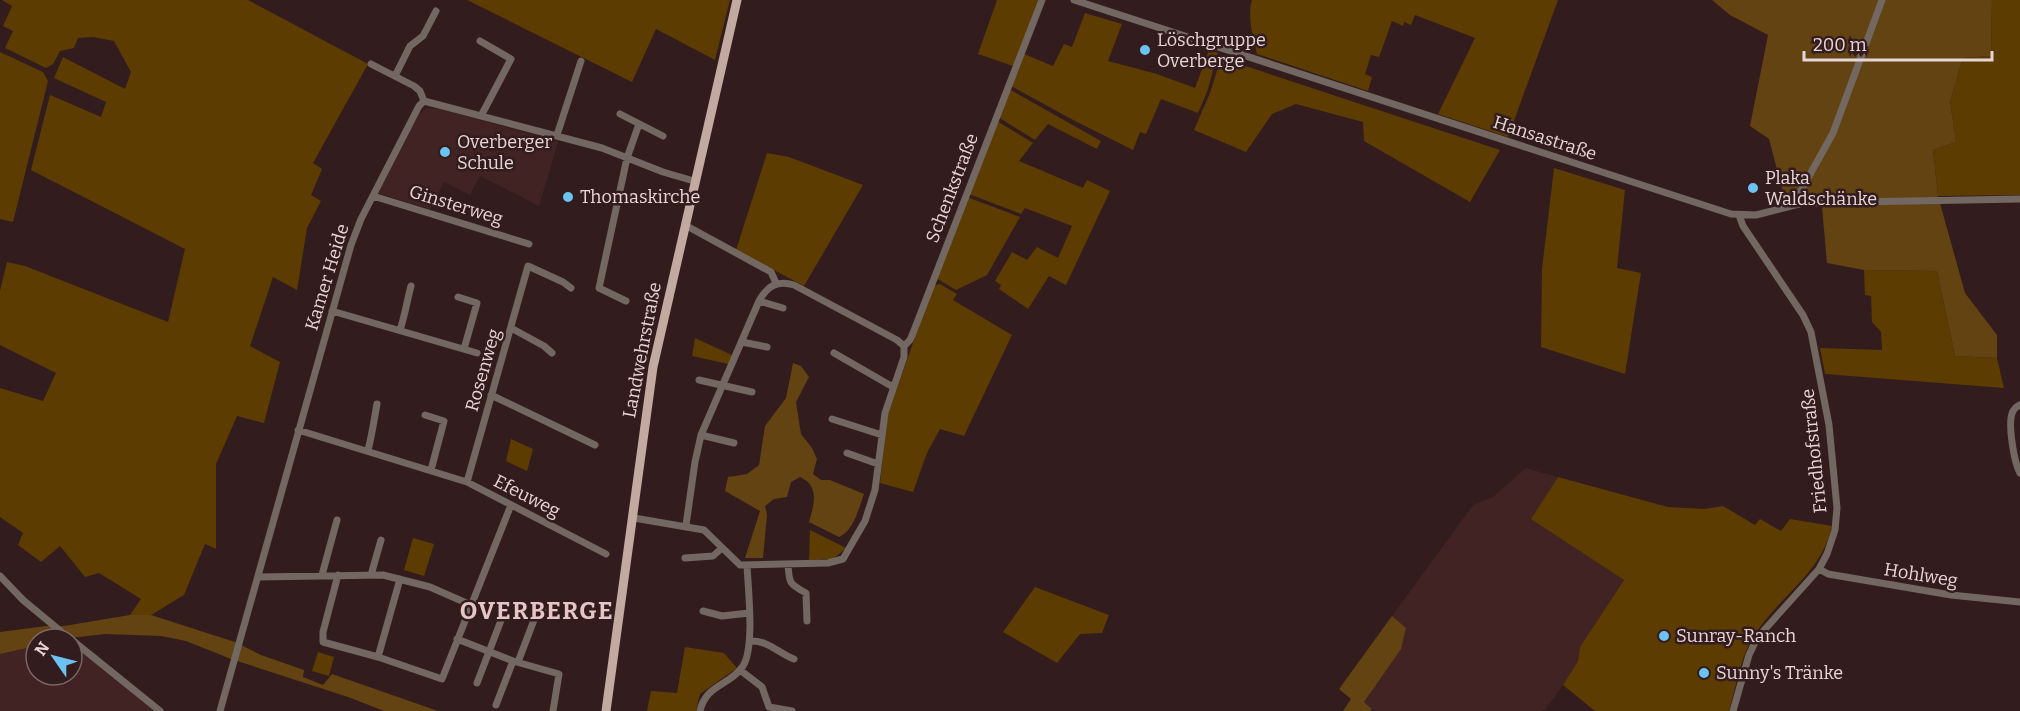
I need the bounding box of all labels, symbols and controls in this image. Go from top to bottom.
scale bar [1804,24,1992,62]
place label: Löschgruppe Overberge [1157,29,1266,72]
text: 200 m [1813,34,1867,56]
marker: Löschgruppe Overberge [1138,43,1152,57]
street label: Hansastraße [1490,111,1600,165]
street label: Schenkstraße [921,130,983,246]
place label: Overberger Schule [457,131,552,174]
marker: Overberger Schule [438,145,452,159]
place label: Plaka Waldschänke [1765,167,1877,210]
street label: Ginsterweg [406,180,506,230]
marker: Plaka Waldschänke [1746,181,1760,195]
place label: Thomaskirche [580,186,700,208]
marker: Thomaskirche [561,190,575,204]
street label: Kamer Heide [300,221,354,333]
street label: Landwehrstraße [618,280,666,420]
street label: Rosenweg [461,326,505,414]
street label: Friedhofstraße [1797,388,1831,514]
street label: Efeuweg [490,470,564,522]
street label: Hohlweg [1883,558,1959,592]
district label: OVERBERGE [460,597,614,625]
place label: Sunray-Ranch [1676,625,1796,647]
north arrow [24,627,84,687]
marker: Sunray-Ranch [1657,629,1671,643]
text: N [31,638,53,659]
place label: Sunny's Tränke [1716,662,1843,684]
marker: Sunny's Tränke [1697,666,1711,680]

